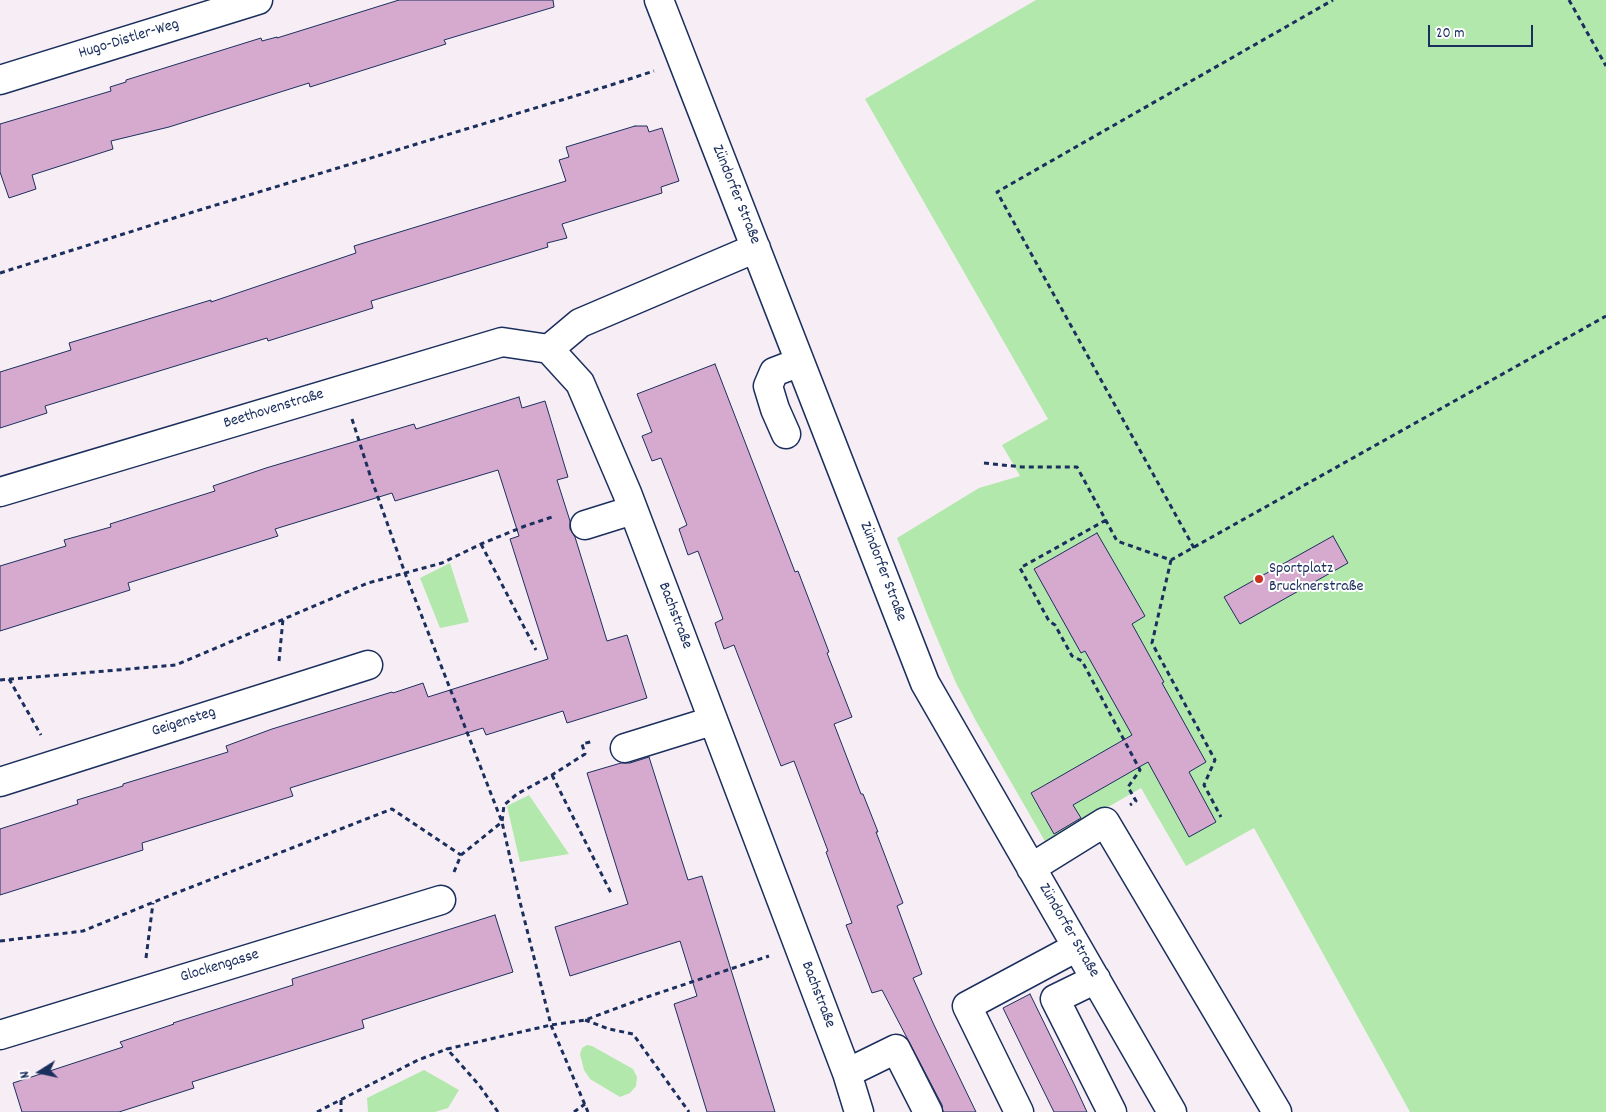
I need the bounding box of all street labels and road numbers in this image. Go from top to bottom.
street label: Hugo-Distler-Weg [76,16,182,64]
street label: Zündorfer Straße [706,143,764,247]
street label: Beethovenstraße [222,386,326,434]
street label: Zündorfer Straße [854,519,910,625]
street label: Bachstraße [653,580,695,652]
street label: Geigensteg [150,704,218,742]
street label: Zündorfer Straße [1033,881,1103,981]
street label: Glockengasse [178,946,262,988]
street label: Bachstraße [796,959,838,1031]

